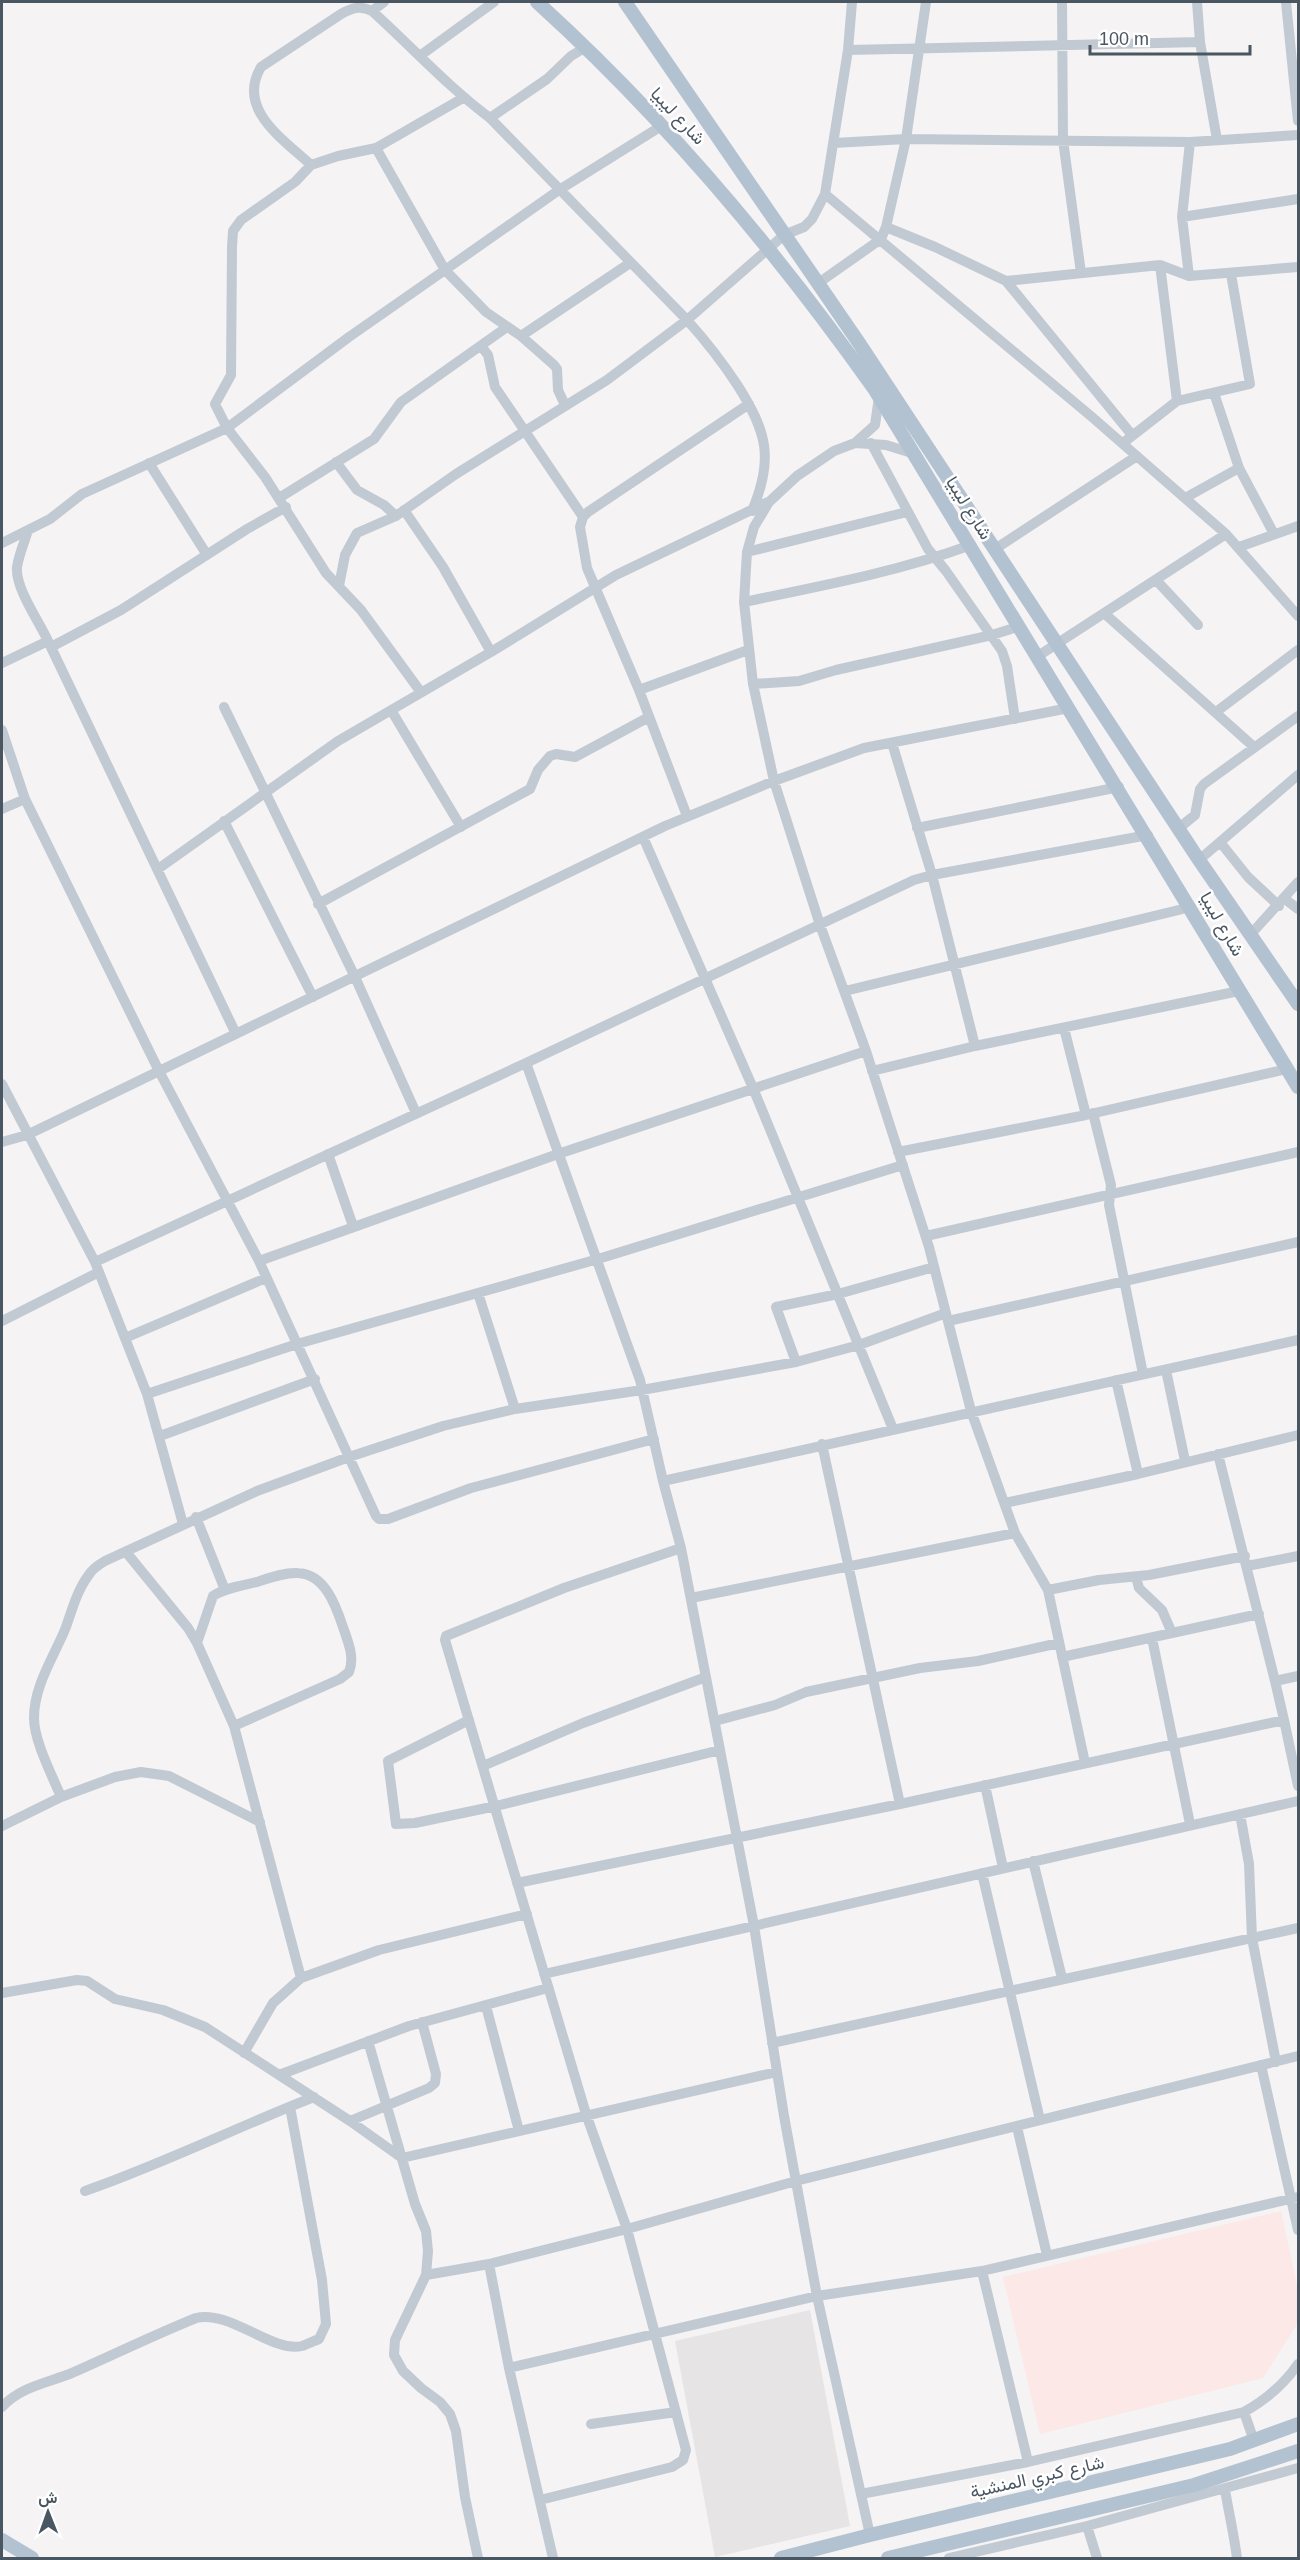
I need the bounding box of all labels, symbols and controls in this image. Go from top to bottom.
scale bar [1090,18,1250,56]
text: 100 m [1099,29,1149,49]
street label: شارع ليبيا [645,83,709,150]
street label: شارع ليبيا [940,473,996,544]
street label: شارع ليبيا [1194,889,1248,960]
street label: شارع كبري المنشية [968,2452,1107,2507]
north arrow [18,2482,78,2542]
text: ش [38,2489,58,2507]

